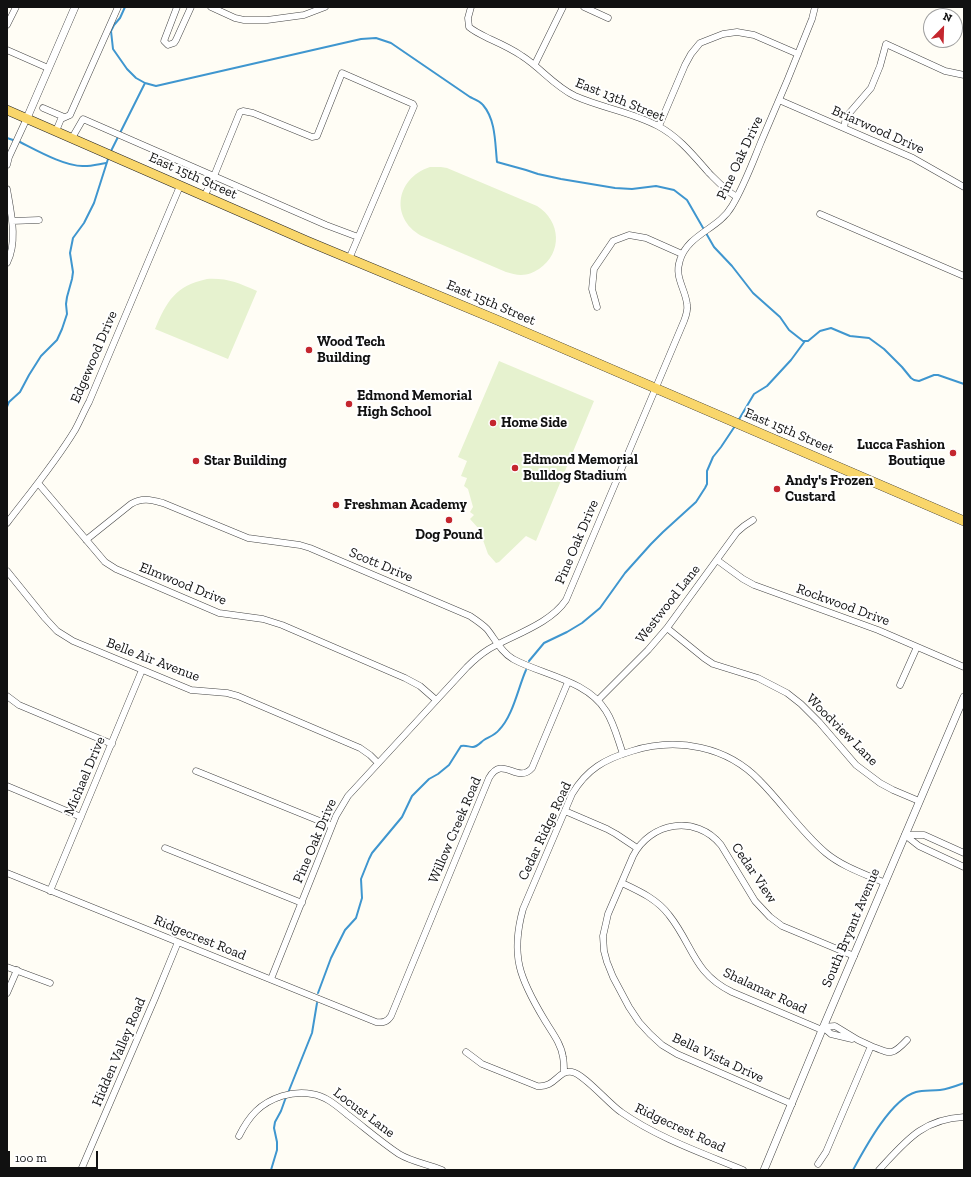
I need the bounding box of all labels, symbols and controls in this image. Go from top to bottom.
north arrow [923,8,963,48]
text: N [941,10,954,25]
street label: East 13th Street [573,74,667,126]
street label: Briarwood Drive [829,102,927,158]
street label: Pine Oak Drive [713,114,767,202]
street label: East 15th Street [146,149,240,203]
street label: East 15th Street [444,277,538,329]
street label: Edgewood Drive [67,308,121,406]
place label: Wood Tech Building [317,334,385,366]
marker: Wood Tech Building [304,345,314,355]
place label: Edmond Memorial High School [357,388,472,420]
marker: Edmond Memorial High School [344,399,354,409]
street label: East 15th Street [742,405,836,457]
place label: Home Side [501,415,567,431]
marker: Home Side [488,418,498,428]
place label: Lucca Fashion Boutique [857,437,945,470]
marker: Lucca Fashion Boutique [948,448,958,458]
place label: Edmond Memorial Bulldog Stadium [523,452,638,484]
place label: Star Building [204,453,287,469]
marker: Star Building [191,456,201,466]
marker: Edmond Memorial Bulldog Stadium [510,463,520,473]
place label: Andy's Frozen Custard [785,473,873,506]
marker: Andy's Frozen Custard [772,484,782,494]
place label: Freshman Academy [344,497,467,513]
street label: Pine Oak Drive [552,497,602,587]
marker: Freshman Academy [331,500,341,510]
marker: Dog Pound [444,515,454,525]
place label: Dog Pound [415,527,483,543]
street label: Scott Drive [347,544,415,586]
street label: Elmwood Drive [137,559,229,609]
street label: Westwood Lane [632,561,704,647]
street label: Rockwood Drive [794,580,892,630]
street label: Belle Air Avenue [104,634,202,686]
street label: Woodview Lane [803,691,881,769]
street label: Michael Drive [61,734,109,818]
street label: Willow Creek Road [425,774,485,886]
street label: Cedar Ridge Road [515,779,575,883]
street label: Pine Oak Drive [290,796,340,886]
street label: Cedar View [728,840,780,906]
street label: South Bryant Avenue [818,866,884,990]
street label: Ridgecrest Road [151,912,249,964]
street label: Shalamar Road [720,964,810,1018]
street label: Hidden Valley Road [88,995,150,1109]
street label: Bella Vista Drive [669,1029,767,1087]
street label: Locust Lane [330,1084,398,1142]
street label: Ridgecrest Road [632,1100,728,1156]
scale bar [10,1143,100,1169]
text: 100 m [15,1151,47,1165]

